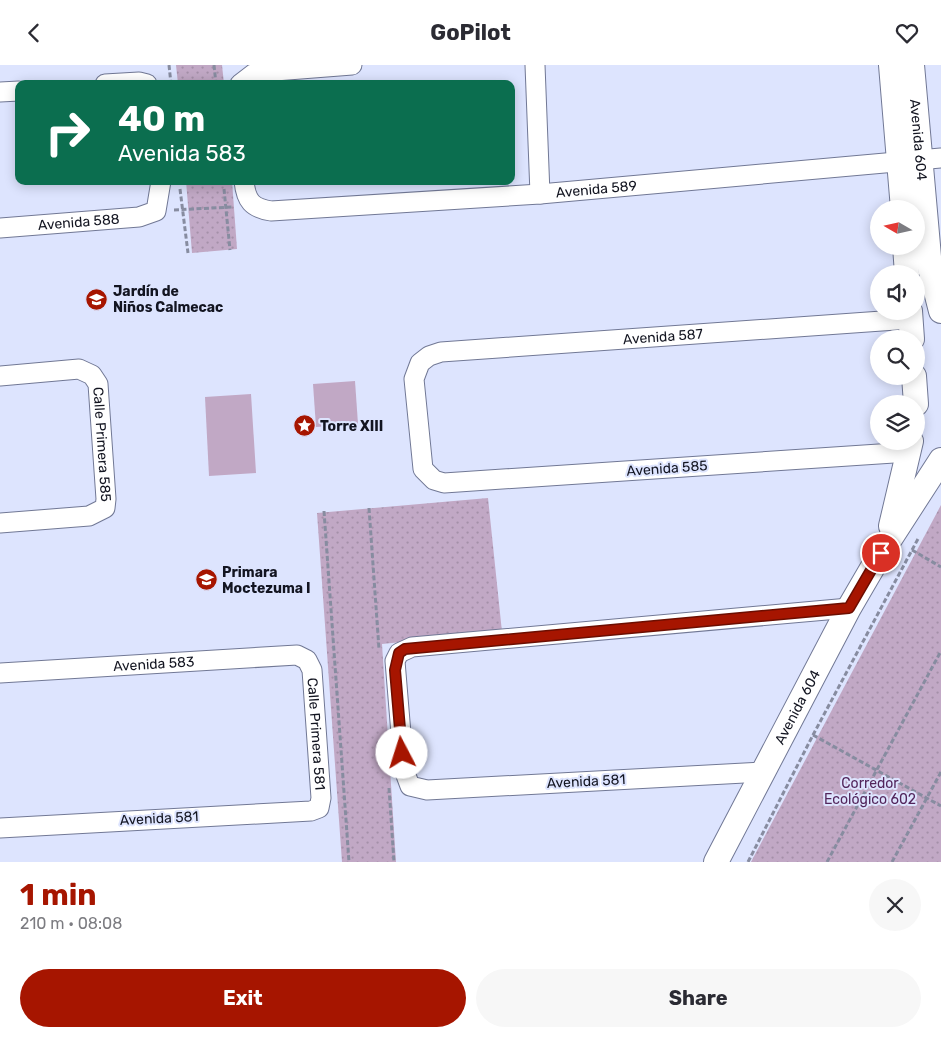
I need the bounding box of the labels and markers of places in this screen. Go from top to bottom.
place label: Jardín de Niños Calmecac [113,283,223,316]
school or university icon: Jardín de Niños Calmecac [85,287,109,311]
place icon: Torre XIII [292,414,316,438]
place label: Torre XIII [320,418,383,435]
pin [860,532,902,574]
place label: Primara Moctezuma I [222,564,311,597]
school or university icon: Primara Moctezuma I [194,568,218,592]

